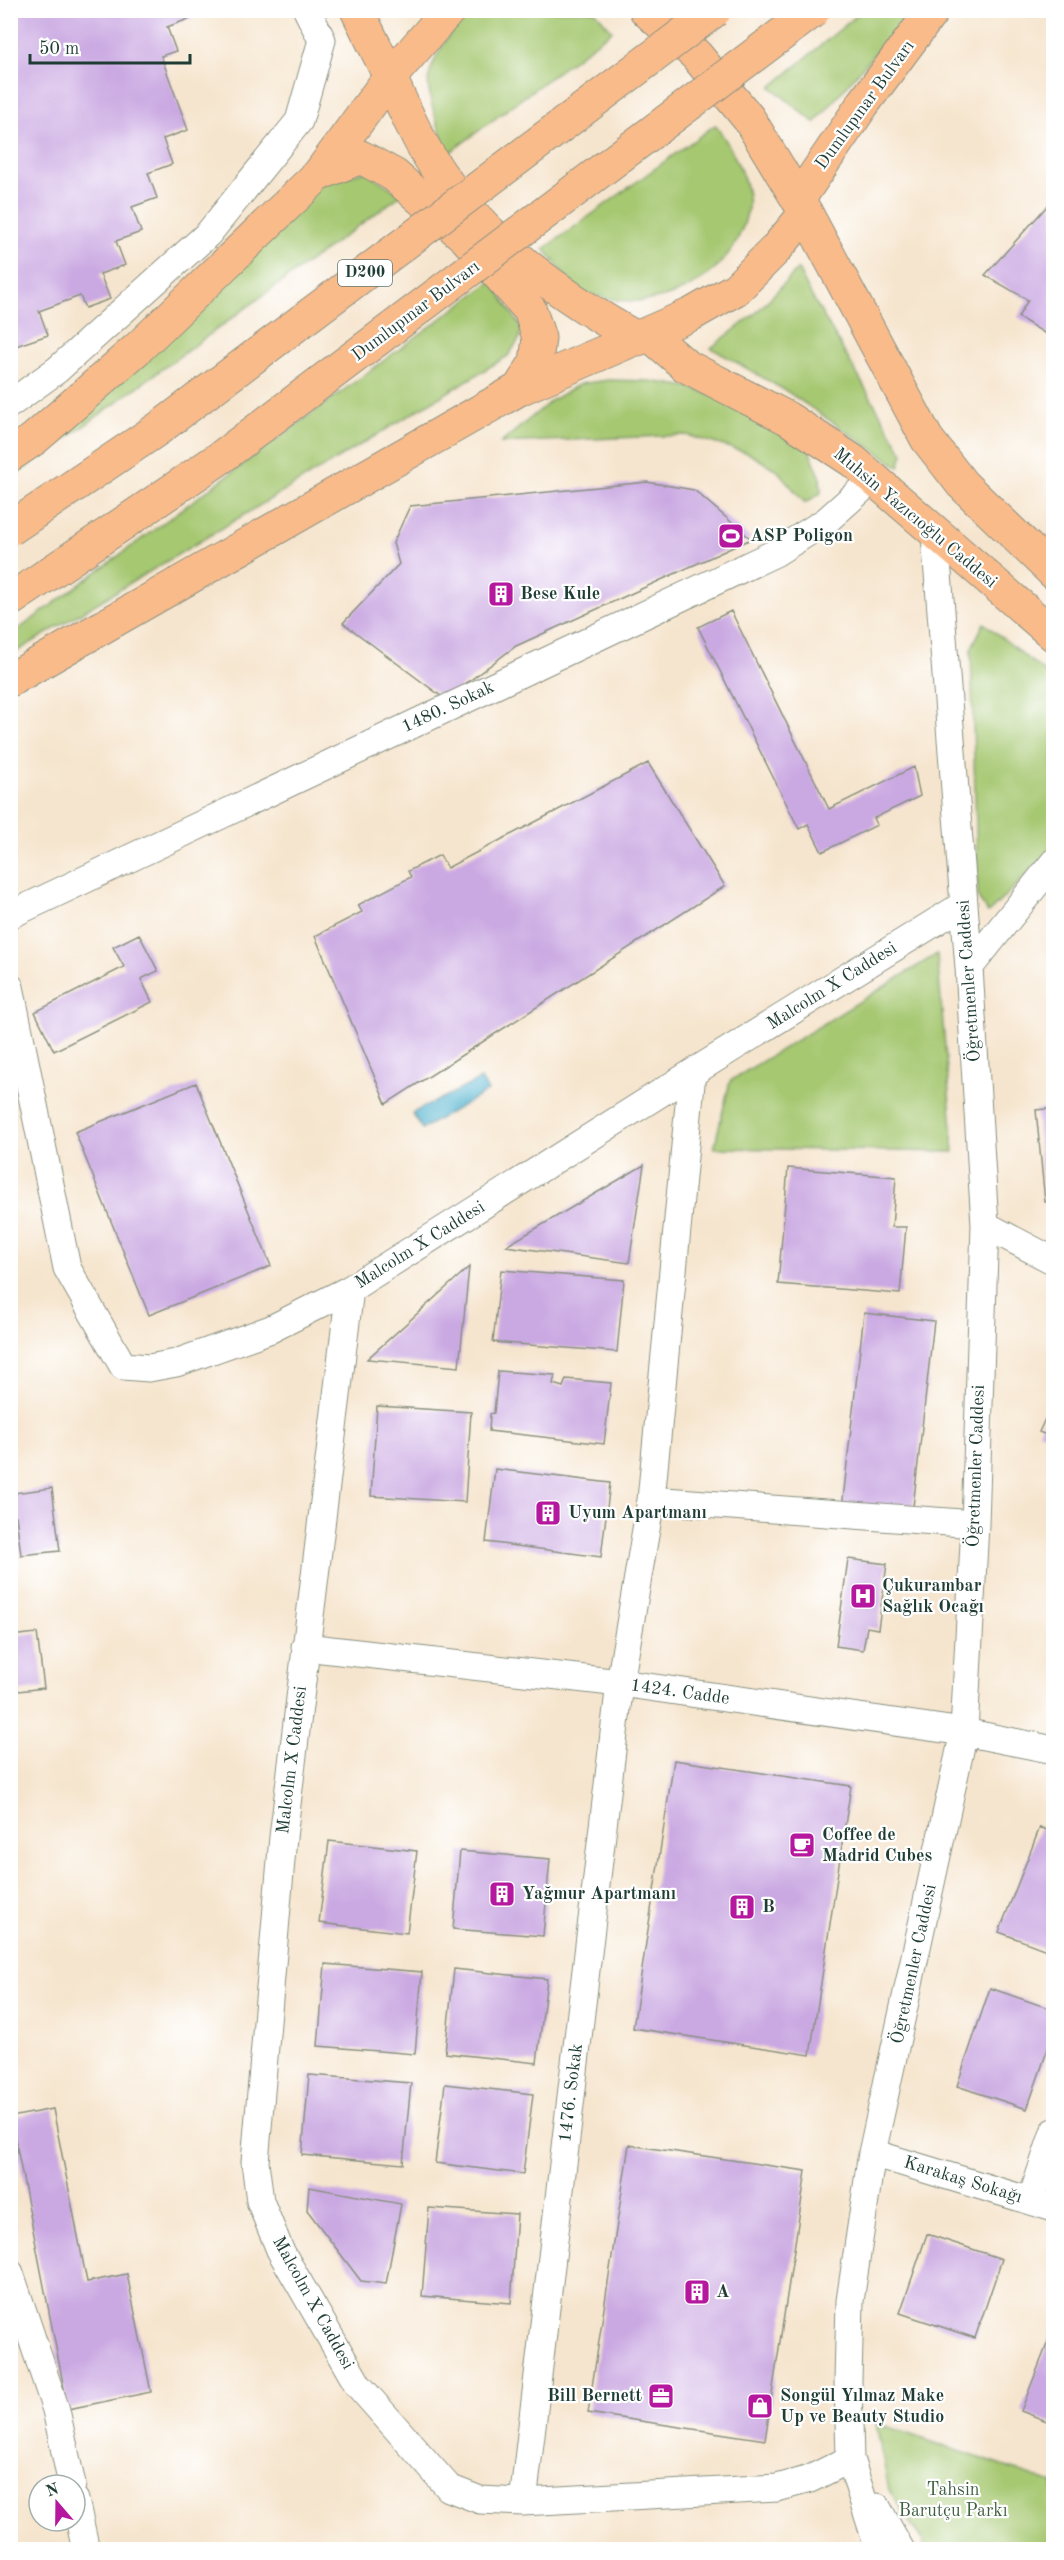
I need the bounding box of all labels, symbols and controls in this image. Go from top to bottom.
scale bar [30,27,190,65]
street label: Dumlupınar Bulvarı [812,37,918,173]
text: 50 m [39,40,79,58]
street label: Dumlupınar Bulvarı [349,257,483,365]
road number: D200 [338,260,392,286]
street label: Muhsin Yazıcıoğlu Caddesi [830,445,1000,592]
sports icon: ASP Poligon [716,521,746,551]
place label: ASP Poligon [750,527,853,545]
building icon: Bese Kule [486,579,516,609]
place label: Bese Kule [520,585,600,603]
street label: 1480. Sokak [399,678,497,736]
street label: Öğretmenler Caddesi [950,899,984,1063]
street label: Malcolm X Caddesi [764,939,900,1033]
street label: Malcolm X Caddesi [352,1198,488,1292]
street label: Öğretmenler Caddesi [960,1384,988,1548]
building icon: Uyum Apartmanı [533,1498,563,1528]
place label: Uyum Apartmanı [568,1504,707,1522]
place label: Çukurambar Sağlık Ocağı [882,1577,984,1616]
hospital icon: Çukurambar Sağlık Ocağı [848,1581,878,1611]
street label: 1424. Cadde [629,1676,731,1708]
street label: Malcolm X Caddesi [274,1685,310,1835]
place label: Coffee de Madrid Cubes [822,1826,932,1865]
cafe icon: Coffee de Madrid Cubes [787,1830,817,1860]
building icon: Yağmur Apartmanı [487,1879,517,1909]
street label: Öğretmenler Caddesi [884,1882,940,2046]
place label: Yağmur Apartmanı [522,1885,676,1903]
building icon: B [727,1892,757,1922]
place label: B [762,1898,775,1916]
street label: 1476. Sokak [556,2043,586,2143]
street label: Karakaş Sokağı [902,2153,1024,2207]
street label: Malcolm X Caddesi [269,2233,357,2373]
building icon: A [682,2277,712,2307]
place label: A [716,2283,730,2301]
office icon: Bill Bernett [646,2381,676,2411]
place label: Bill Bernett [547,2387,642,2405]
place label: Songül Yılmaz Make Up ve Beauty Studio [780,2387,944,2426]
shop icon: Songül Yılmaz Make Up ve Beauty Studio [745,2391,775,2421]
north arrow [27,2473,87,2533]
text: N [44,2481,62,2500]
park label: Tahsin Barutçu Parkı [898,2481,1008,2520]

